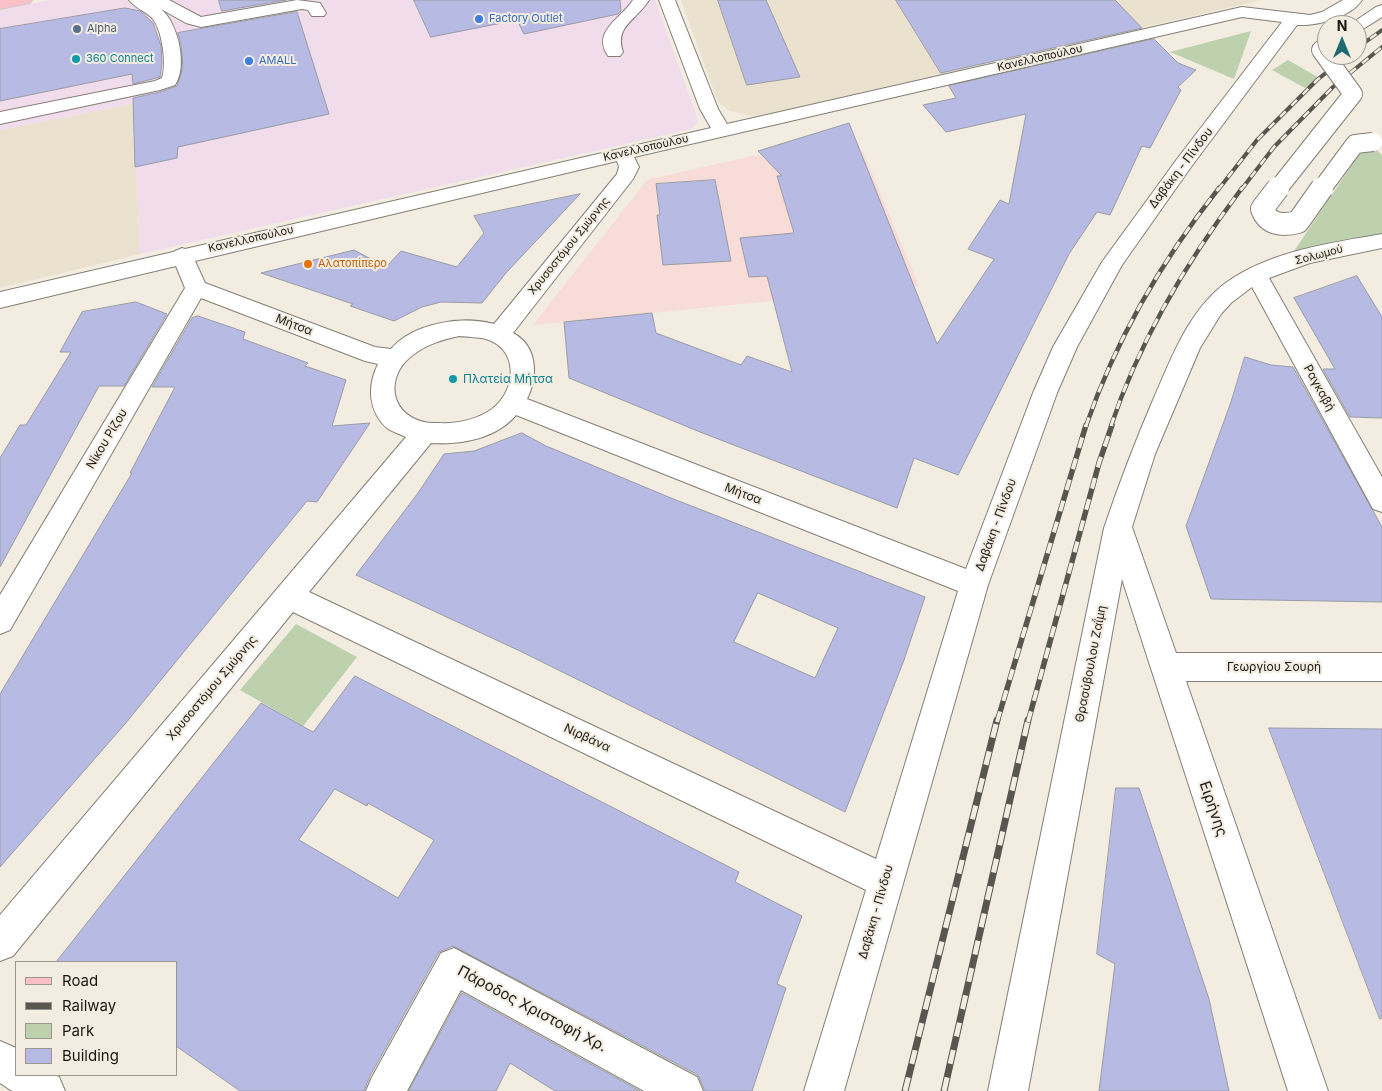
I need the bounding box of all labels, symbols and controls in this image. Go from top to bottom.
place label: Factory Outlet [489,12,563,26]
marker: Factory Outlet [473,13,485,25]
north arrow [1317,15,1367,65]
text: N [1337,17,1347,34]
place label: Alpha [87,22,117,36]
marker: Alpha [71,23,83,35]
street label: Κανελλοπούλου [996,42,1084,74]
place label: 360 Connect [86,52,154,66]
marker: 360 Connect [70,53,82,65]
place label: AMALL [259,54,297,68]
marker: AMALL [243,55,255,67]
street label: Δαβάκη - Πίνδου [1146,125,1216,211]
street label: Κανελλοπούλου [602,132,690,164]
street label: Χρυσοστόμου Σμύρνης [526,195,612,297]
street label: Κανελλοπούλου [207,223,295,255]
street label: Σολωμού [1294,242,1344,268]
place label: Αλατοπίπερο [318,257,387,271]
marker: Αλατοπίπερο [302,258,314,270]
street label: Μήτσα [273,311,315,339]
street label: Ραγκαβή [1300,362,1338,414]
place label: Πλατεία Μήτσα [463,372,553,386]
marker: Πλατεία Μήτσα [447,373,459,385]
street label: Νίκου Ρίζου [83,406,131,472]
street label: Δαβάκη - Πίνδου [973,477,1019,573]
street label: Μήτσα [722,480,764,508]
street label: Θρασύβουλου Ζαΐμη [1073,604,1109,724]
street label: Χρυσοστόμου Σμύρνης [164,633,260,743]
street label: Γεωργίου Σουρή [1227,660,1321,674]
street label: Νιρβάνα [561,721,613,755]
street label: Ειρήνης [1195,779,1231,839]
street label: Δαβάκη - Πίνδου [856,863,896,961]
legend [15,961,178,1076]
street label: Πάροδος Χριστοφή Χρ. [454,962,610,1056]
text: Road [62,971,98,990]
text: Railway [62,996,116,1015]
text: Park [62,1021,94,1040]
text: Building [62,1046,119,1065]

